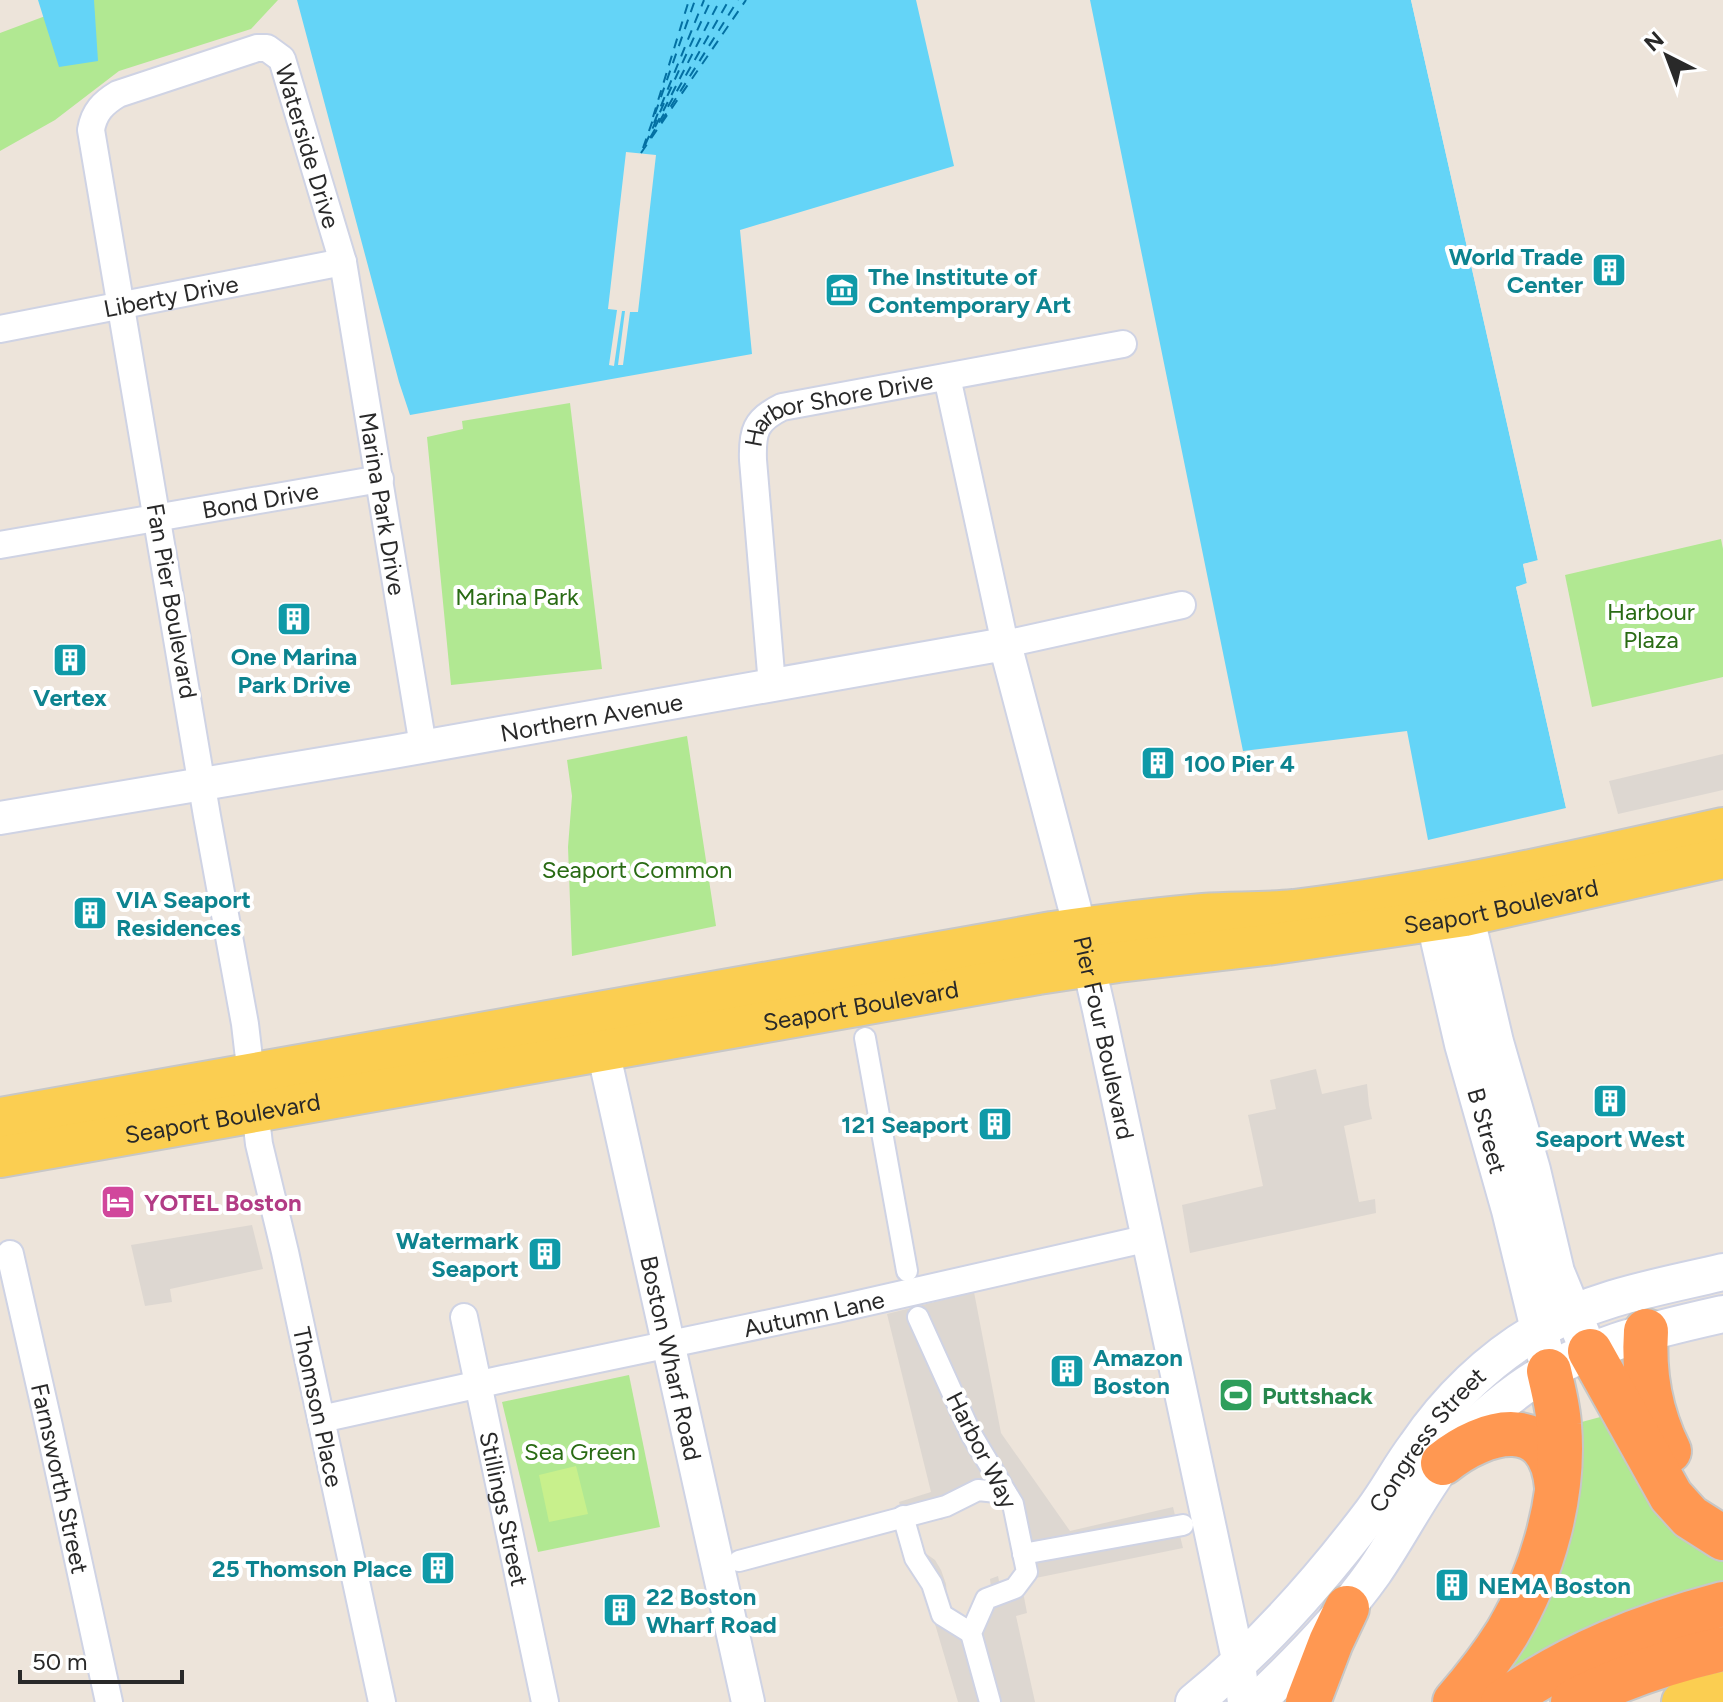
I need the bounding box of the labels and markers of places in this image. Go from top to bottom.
place label: World Trade Center [1449,242,1583,299]
building icon: World Trade Center [1590,251,1628,289]
place label: The Institute of Contemporary Art [868,262,1071,319]
museum icon: The Institute of Contemporary Art [823,271,861,309]
building icon: One Marina Park Drive [275,600,313,638]
building icon: Vertex [51,641,89,679]
place label: One Marina Park Drive [231,642,357,699]
place label: Vertex [33,683,107,712]
building icon: 100 Pier 4 [1139,744,1177,782]
place label: 100 Pier 4 [1184,749,1295,778]
place label: VIA Seaport Residences [116,885,251,942]
building icon: VIA Seaport Residences [71,894,109,932]
building icon: Seaport West [1591,1082,1629,1120]
building icon: 121 Seaport [976,1105,1014,1143]
place label: 121 Seaport [841,1110,969,1139]
place label: Seaport West [1535,1124,1685,1153]
hotel icon: YOTEL Boston [99,1183,137,1221]
place label: YOTEL Boston [144,1188,302,1217]
place label: Watermark Seaport [396,1226,519,1283]
building icon: Watermark Seaport [526,1235,564,1273]
place label: Amazon Boston [1093,1343,1183,1400]
building icon: Amazon Boston [1048,1352,1086,1390]
sports icon: Puttshack [1217,1376,1255,1414]
place label: Puttshack [1262,1381,1373,1410]
building icon: 25 Thomson Place [419,1549,457,1587]
place label: 25 Thomson Place [212,1554,412,1583]
building icon: NEMA Boston [1433,1566,1471,1604]
place label: NEMA Boston [1478,1571,1631,1600]
place label: 22 Boston Wharf Road [646,1582,777,1639]
building icon: 22 Boston Wharf Road [601,1591,639,1629]

